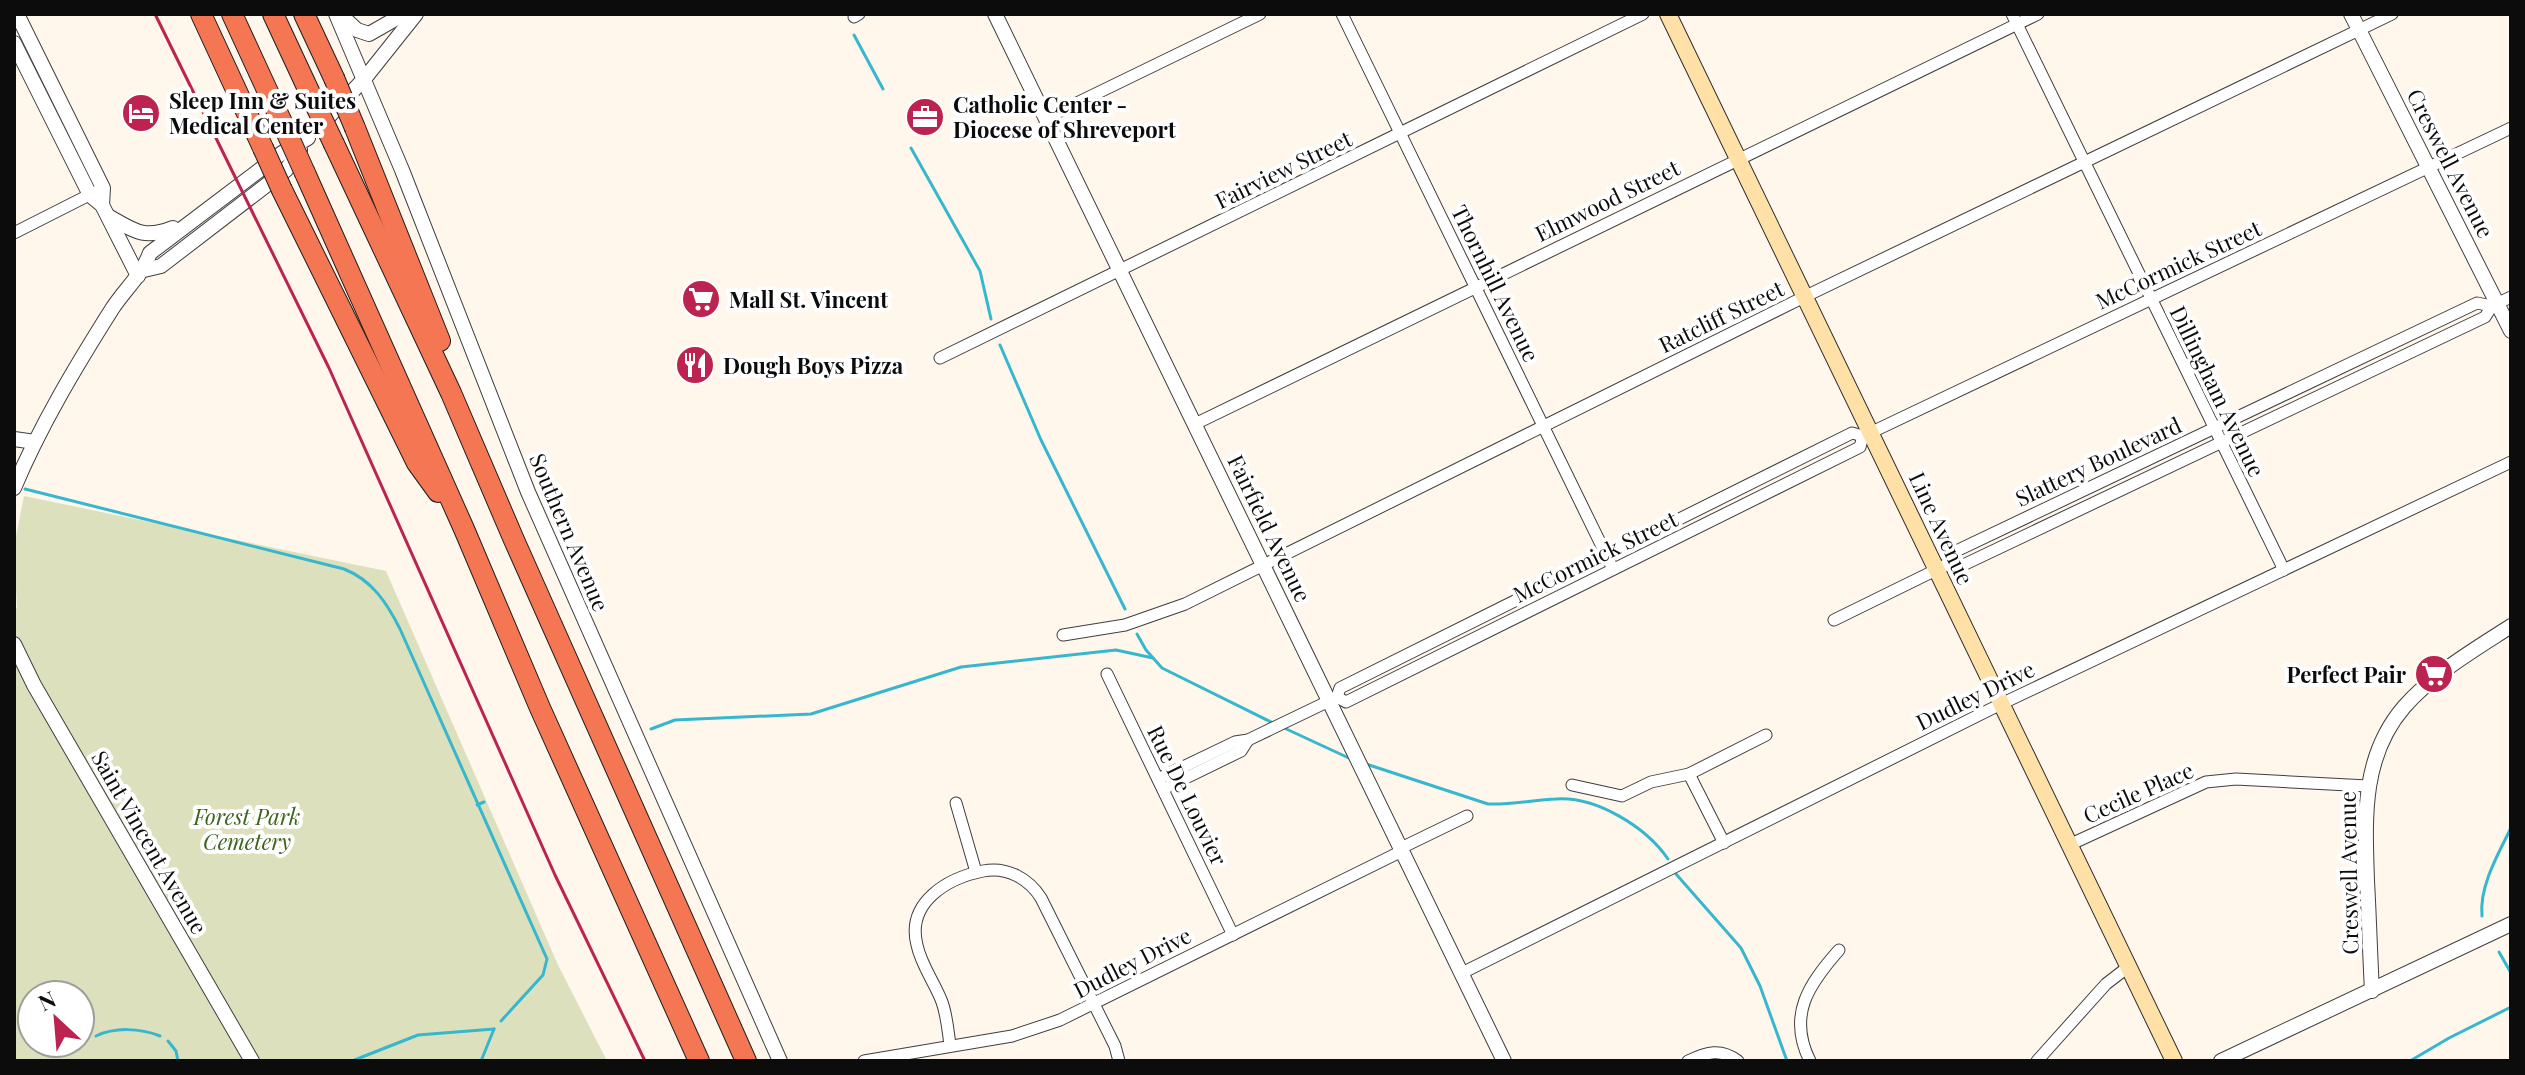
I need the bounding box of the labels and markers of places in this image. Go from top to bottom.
place label: Sleep Inn & Suites Medical Center [169,85,356,140]
place label: Catholic Center - Diocese of Shreveport [953,89,1176,144]
hotel icon: Sleep Inn & Suites Medical Center [120,92,162,134]
office icon: Catholic Center - Diocese of Shreveport [904,96,946,138]
supermarket icon: Mall St. Vincent [680,278,722,320]
place label: Mall St. Vincent [729,284,888,314]
restaurant icon: Dough Boys Pizza [674,344,716,386]
place label: Dough Boys Pizza [723,350,904,380]
supermarket icon: Perfect Pair [2413,653,2455,695]
place label: Perfect Pair [2287,659,2407,689]

